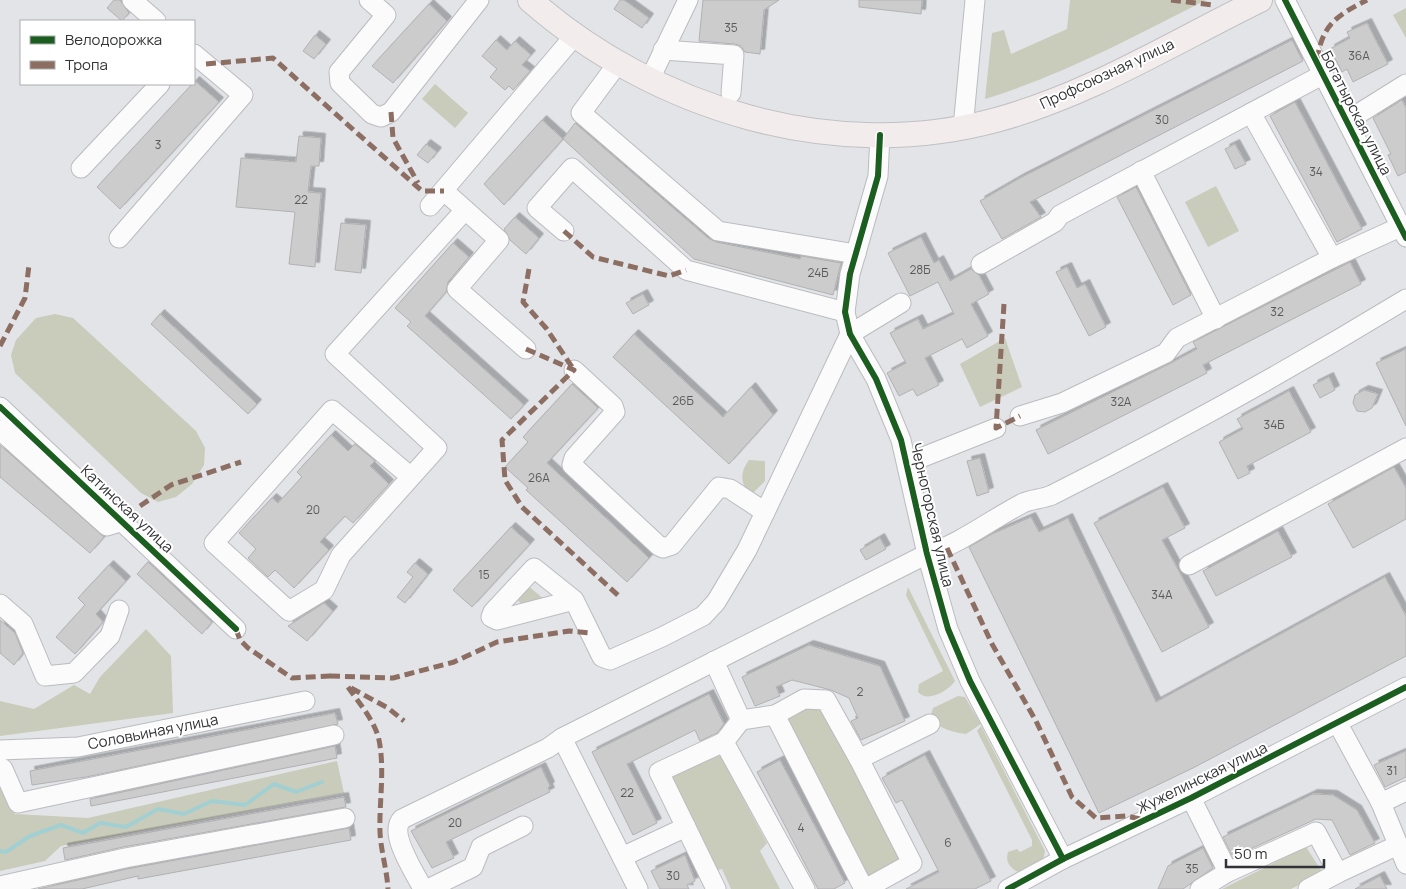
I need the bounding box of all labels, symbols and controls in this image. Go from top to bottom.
house number: 35 [724,19,738,36]
legend [20,20,195,85]
text: Велодорожка [65,29,162,50]
street label: Профсоюзная улица [1036,33,1177,114]
street label: Богатырская улица [1316,47,1397,179]
house number: 36А [1348,47,1370,64]
text: Тропа [65,54,108,75]
house number: 30 [1155,111,1169,128]
house number: 3 [155,136,161,153]
house number: 34 [1309,163,1323,180]
house number: 22 [294,191,308,208]
house number: 28Б [909,261,931,278]
house number: 24Б [808,264,828,281]
house number: 32 [1270,303,1284,320]
house number: 26Б [672,392,694,409]
house number: 32А [1111,393,1132,410]
house number: 34Б [1264,416,1284,433]
street label: Черногорская улица [906,441,959,589]
street label: Катинская улица [76,460,178,557]
house number: 26А [528,469,550,486]
house number: 20 [306,501,320,518]
house number: 15 [478,566,490,583]
house number: 34А [1151,586,1173,603]
house number: 2 [857,683,864,700]
street label: Соловьиная улица [86,709,220,754]
street label: Жужелинская улица [1133,737,1271,818]
house number: 31 [1386,762,1398,779]
house number: 22 [620,784,634,801]
house number: 20 [448,814,462,831]
house number: 4 [797,819,805,836]
house number: 6 [944,834,952,851]
scale bar [1226,836,1324,868]
text: 50 m [1234,843,1268,864]
house number: 35 [1185,860,1199,877]
house number: 30 [666,867,680,884]

